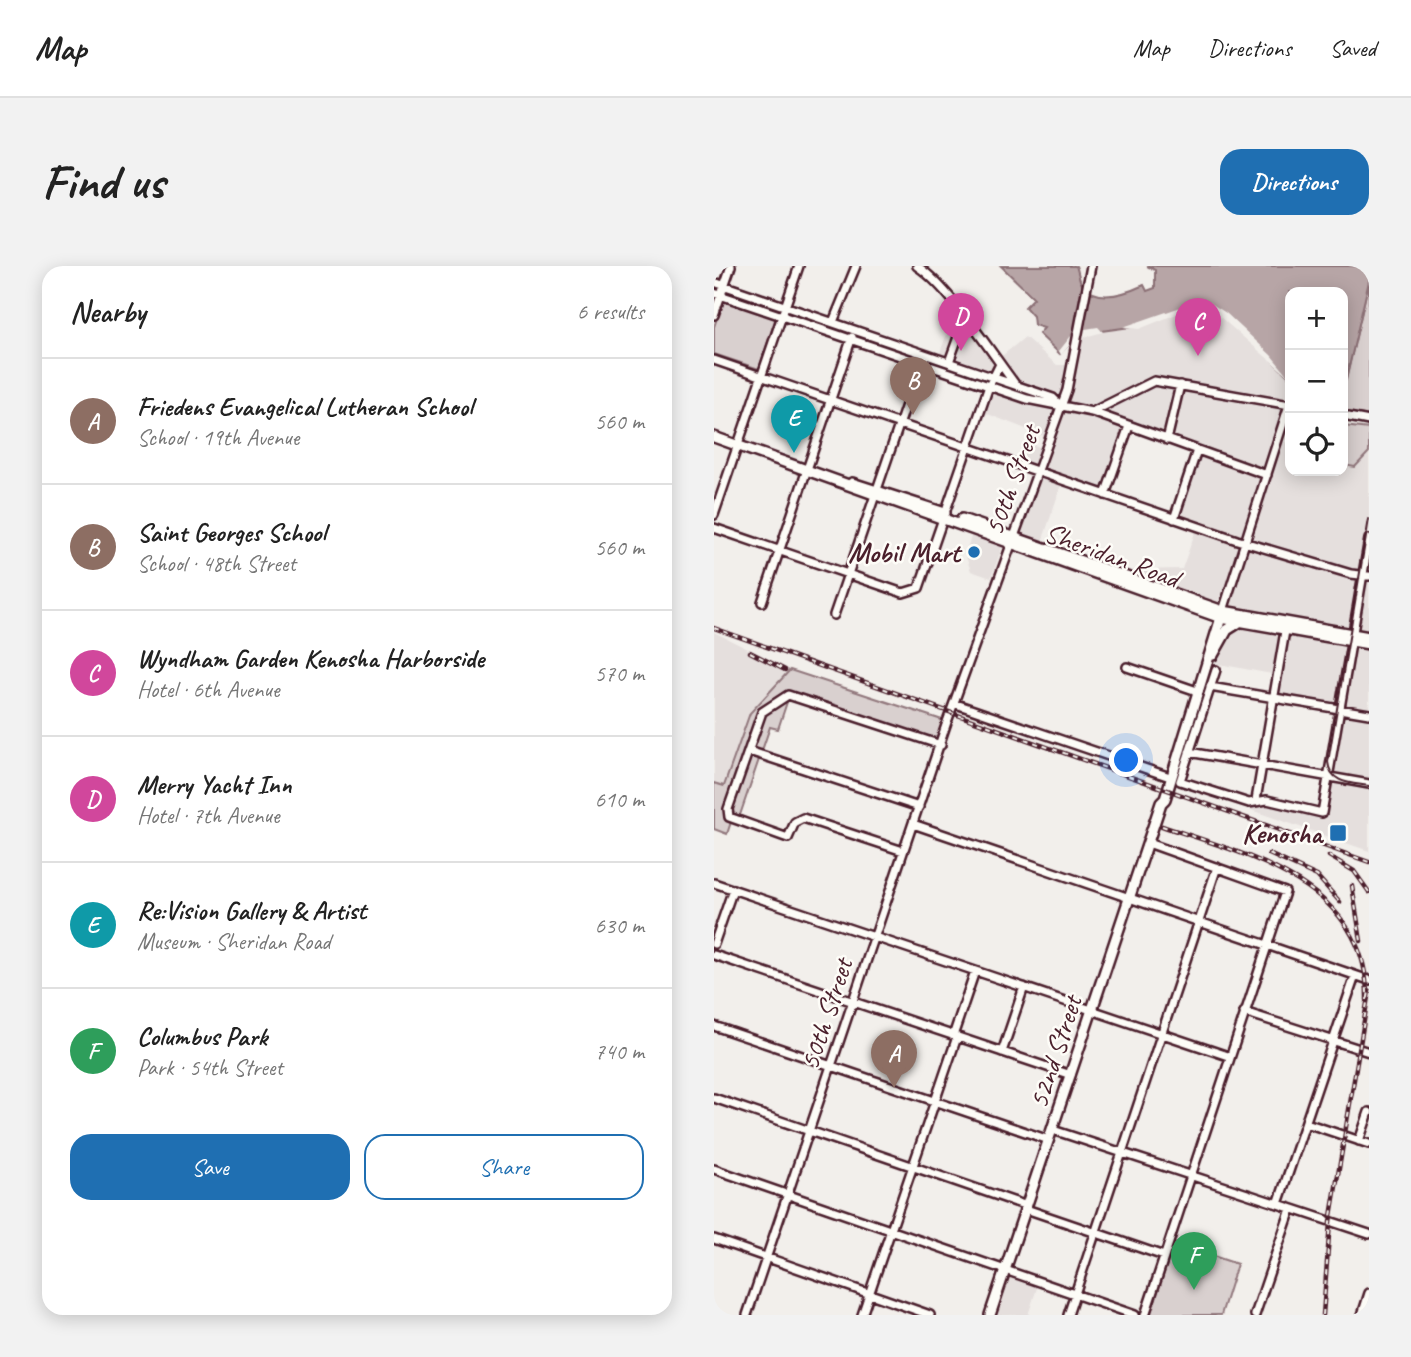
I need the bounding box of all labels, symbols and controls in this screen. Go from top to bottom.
text: Map [35,27,86,69]
text: Map [1133,33,1170,63]
text: Directions [1208,33,1291,63]
text: Saved [1329,33,1376,63]
button: Directions [1220,149,1369,215]
text: Find us [42,151,164,213]
map controls [1285,287,1348,476]
button: + [1285,287,1348,350]
text: Nearby [70,293,146,331]
pin: D [938,293,984,351]
text: 6 results [577,297,644,326]
pin: C [1175,298,1221,356]
button: − [1285,350,1348,413]
pin: B [890,357,936,415]
text: Friedens Evangelical Lutheran School [137,390,473,423]
pin: E [771,395,817,453]
text: A [87,407,99,436]
text: 560 m [595,407,644,436]
button: locate [1285,413,1348,476]
street label: 50th Street [976,418,1049,540]
text: School · 19th Avenue [137,423,299,452]
street label: Sheridan Road [1040,515,1188,597]
text: Saint Georges School [137,516,326,549]
text: B [87,533,99,562]
text: 560 m [595,533,644,562]
place label: Mobil Mart [848,535,963,570]
marker: Mobil Mart [966,544,982,560]
text: School · 48th Street [137,549,296,578]
text: Wyndham Garden Kenosha Harborside [137,642,484,675]
text: C [88,659,98,688]
text: 570 m [595,659,644,688]
text: Hotel · 6th Avenue [137,675,279,704]
your location [1109,743,1143,777]
text: Merry Yacht Inn [137,768,291,801]
text: D [86,785,100,814]
text: 610 m [595,785,644,814]
text: Hotel · 7th Avenue [137,801,279,830]
place label: Kenosha [1242,816,1324,851]
marker: Kenosha [1328,823,1348,843]
text: Re:Vision Gallery & Artist [137,894,366,927]
text: E [87,911,99,940]
text: 630 m [595,911,644,940]
text: Museum · Sheridan Road [137,927,330,956]
street label: 50th Street [792,952,861,1074]
street label: 52nd Street [1020,989,1090,1113]
text: Columbus Park [137,1020,267,1053]
pin: A [871,1030,917,1088]
text: F [88,1037,98,1066]
text: 740 m [595,1037,644,1066]
text: Park · 54th Street [137,1053,283,1082]
button: Save [70,1134,350,1200]
button: Share [364,1134,644,1200]
pin: F [1171,1232,1217,1290]

